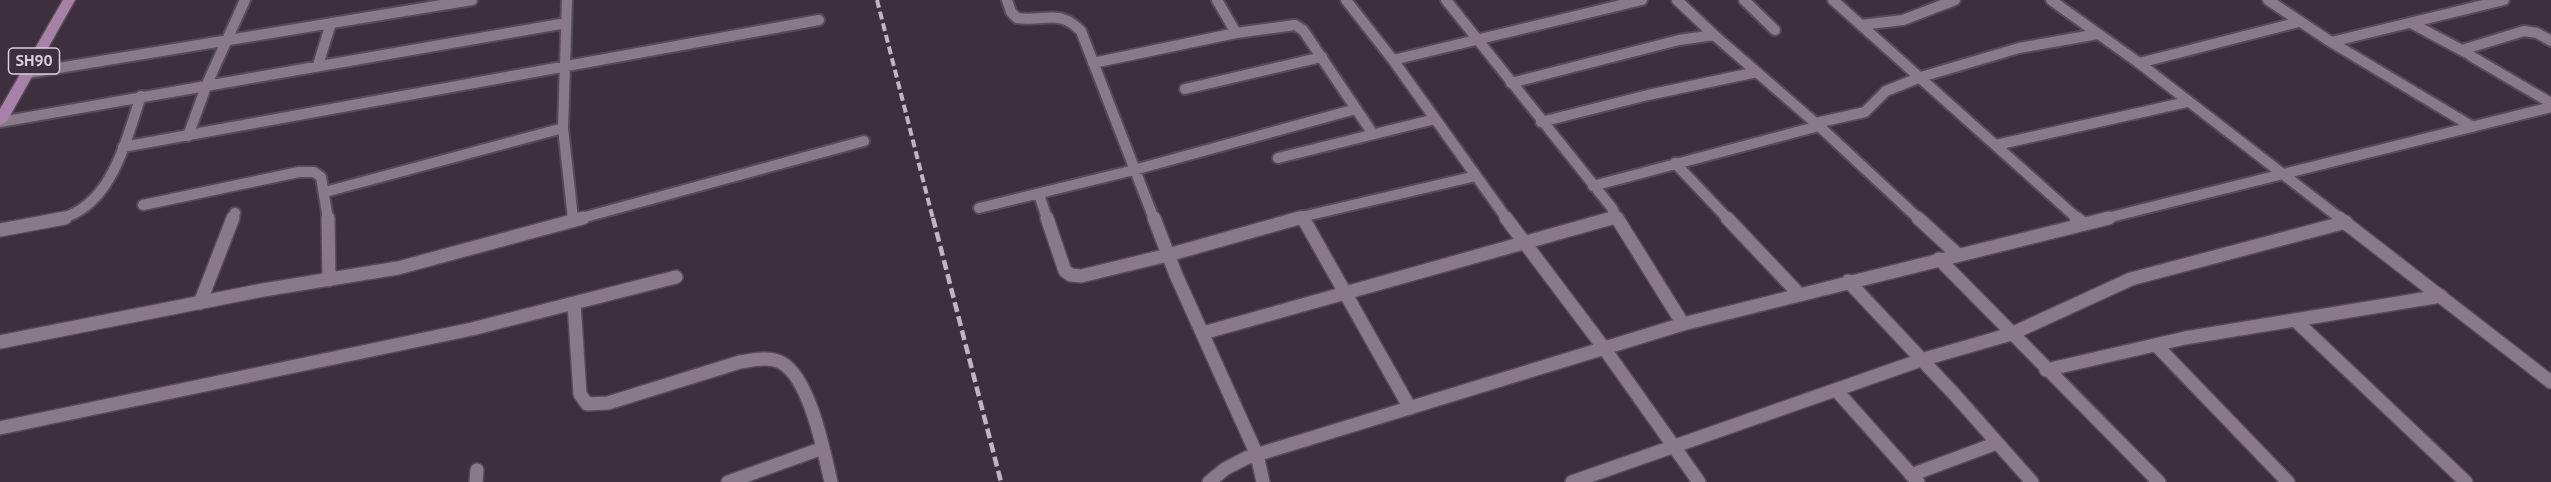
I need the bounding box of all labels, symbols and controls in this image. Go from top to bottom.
road number: SH90 [9,48,60,74]

